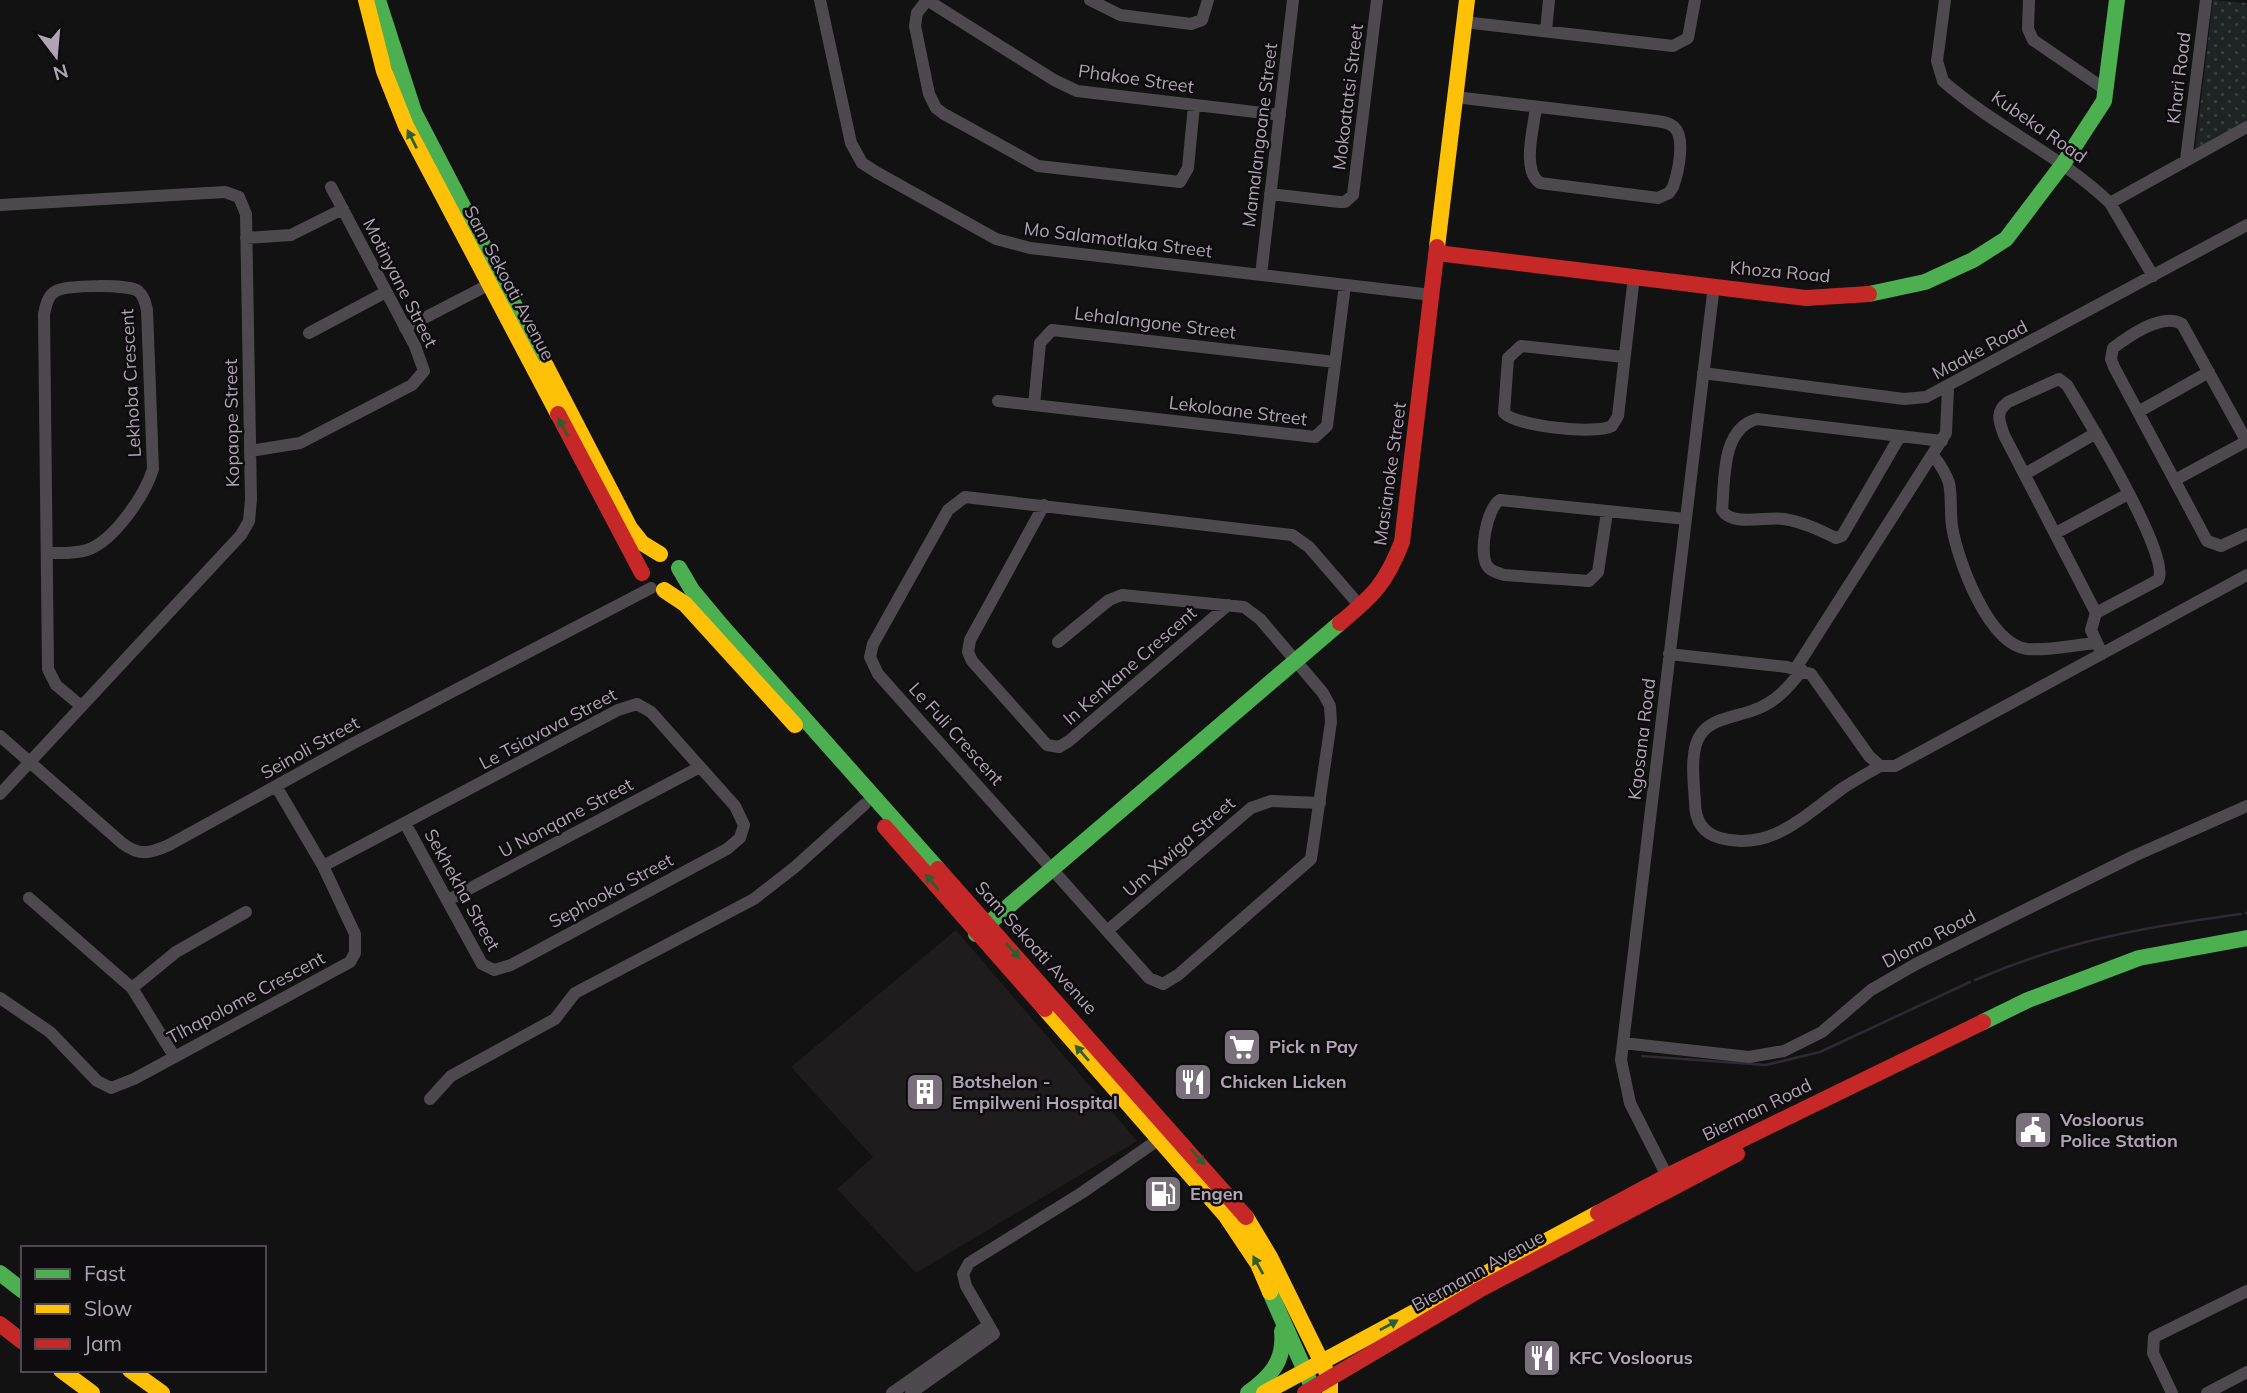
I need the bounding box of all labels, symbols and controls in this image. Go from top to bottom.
north arrow [21,21,91,91]
street label: Mokoatatsi Street [1327,23,1368,171]
street label: Khari Road [2161,31,2196,125]
street label: Mamalangoane Street [1237,42,1282,228]
text: N [50,59,71,86]
street label: Phakoe Street [1077,59,1195,98]
street label: Kubeka Road [1987,85,2091,168]
one-way arrow [407,129,418,149]
street label: Sam Sekoati Avenue [459,202,560,364]
street label: Motinyane Street [358,214,443,351]
street label: Mo Salamotlaka Street [1023,217,1213,262]
street label: Khoza Road [1729,256,1831,287]
street label: Lehalangone Street [1073,301,1237,344]
street label: Lekhoba Crescent [115,308,146,458]
street label: Maake Road [1928,315,2031,384]
street label: Kopaope Street [219,359,244,487]
street label: Lekoloane Street [1168,391,1308,430]
street label: Masianoke Street [1368,401,1411,547]
one-way arrow [558,417,569,437]
street label: In Kenkane Crescent [1058,601,1201,730]
street label: Le Fuli Crescent [904,677,1009,790]
street label: Kgosana Road [1623,677,1660,801]
street label: Le Tsiavava Street [475,683,620,774]
street label: Seinoli Street [256,711,363,784]
street label: U Nonqane Street [495,773,637,863]
street label: Um Xwiga Street [1118,792,1239,902]
street label: Sekhekha Street [419,825,505,955]
street label: Sephooka Street [545,848,677,933]
one-way arrow [925,873,940,890]
street label: Sam Sekoati Avenue [970,876,1102,1019]
street label: Dlomo Road [1878,904,1980,973]
one-way arrow [1005,943,1021,960]
street label: Tlhapolome Crescent [163,946,329,1049]
supermarket icon: Pick n Pay [1221,1026,1263,1068]
place label: Pick n Pay [1269,1035,1358,1058]
one-way arrow [1074,1045,1090,1062]
restaurant icon: Chicken Licken [1172,1061,1214,1103]
place label: Botshelon - Empilweni Hospital [952,1070,1118,1114]
place label: Chicken Licken [1220,1070,1347,1093]
building icon: Botshelon - Empilweni Hospital [904,1071,946,1113]
street label: Bierman Road [1698,1073,1815,1146]
place label: Vosloorus Police Station [2059,1108,2178,1152]
public building icon: Vosloorus Police Station [2012,1109,2054,1151]
one-way arrow [1190,1149,1205,1166]
fuel station icon: Engen [1142,1173,1184,1215]
place label: Engen [1190,1182,1243,1205]
street label: Biermann Avenue [1407,1225,1548,1316]
legend [21,1246,266,1372]
one-way arrow [1252,1255,1264,1275]
text: Fast [84,1260,126,1286]
text: Slow [84,1295,132,1321]
one-way arrow [1380,1319,1399,1331]
text: Jam [84,1330,122,1356]
restaurant icon: KFC Vosloorus [1521,1337,1563,1379]
place label: KFC Vosloorus [1569,1346,1693,1369]

